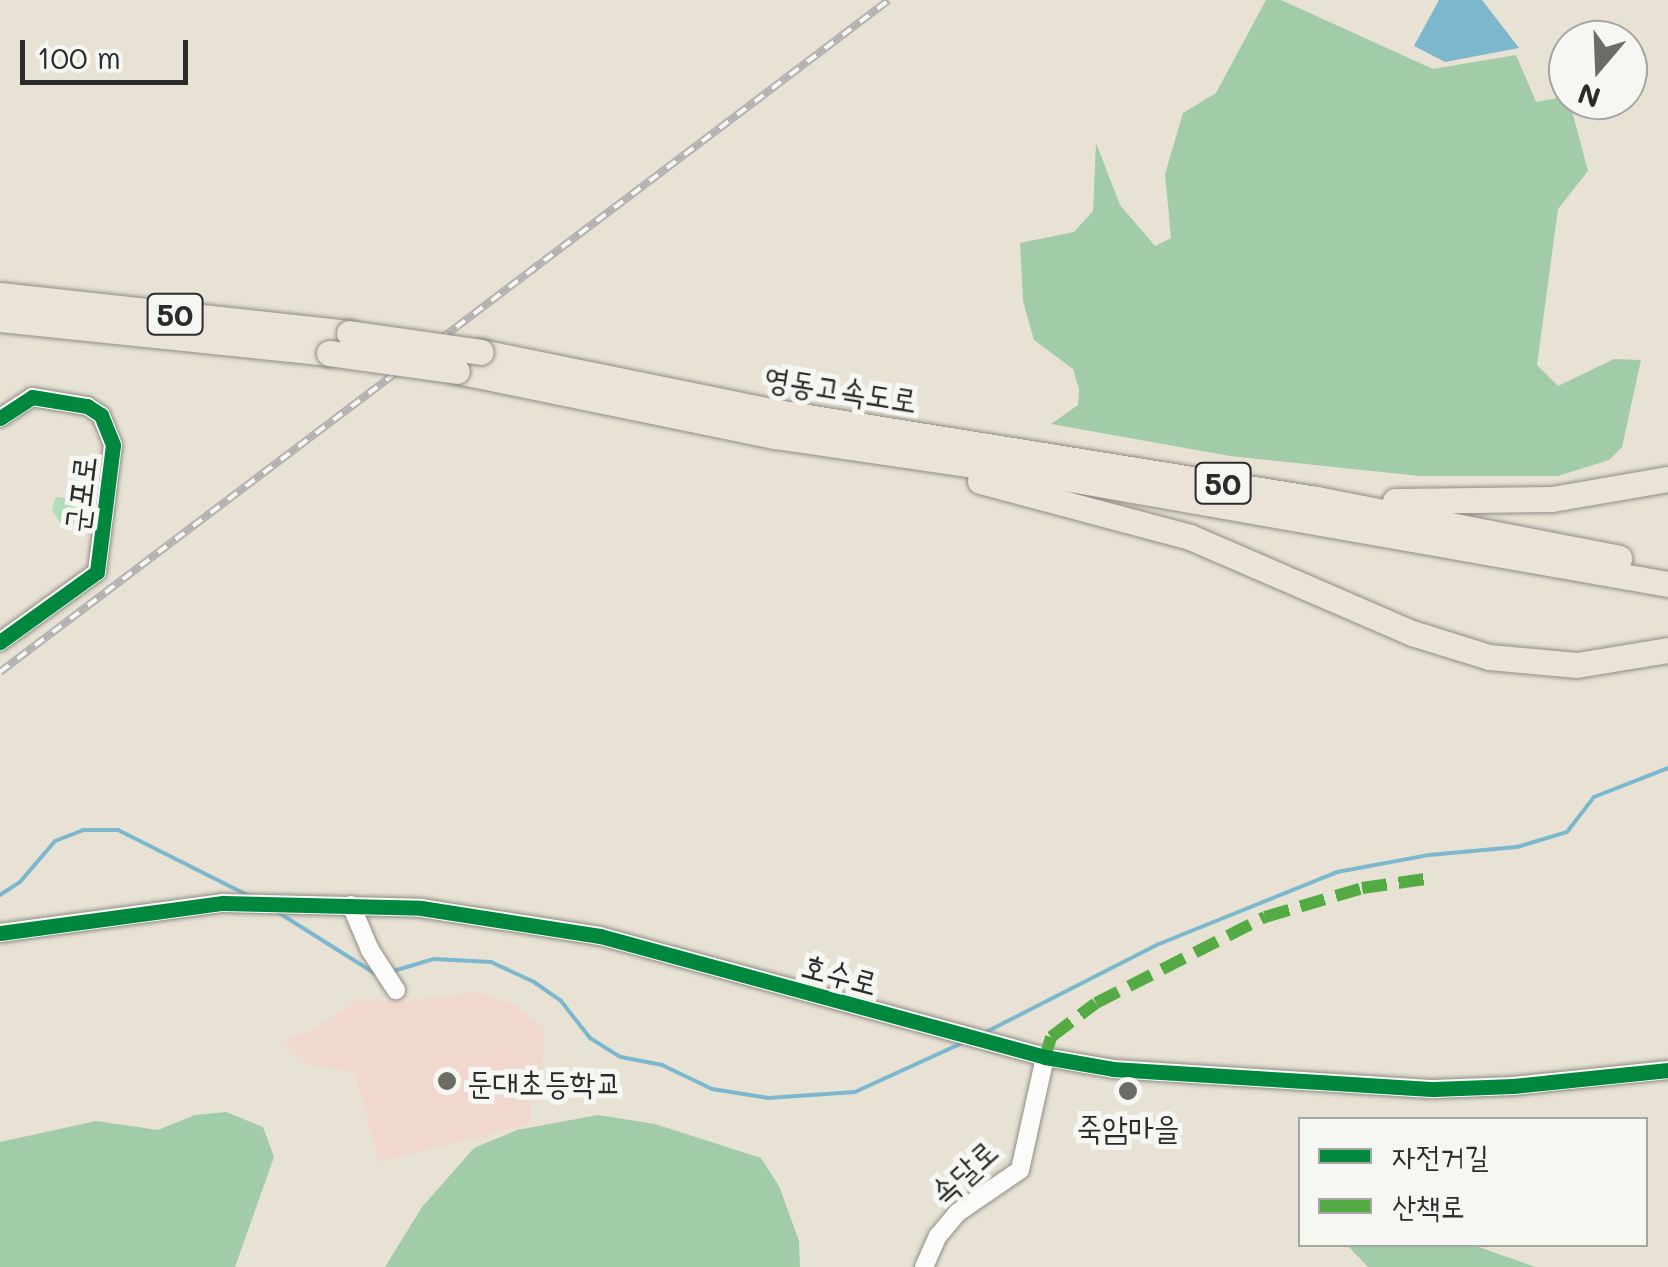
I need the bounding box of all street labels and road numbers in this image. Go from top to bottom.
road number: 50 [145,289,205,339]
street label: 영동고속도로 [762,357,920,419]
street label: 군포로 [55,453,103,535]
road number: 50 [1193,458,1253,508]
street label: 호수로 [798,944,882,1002]
street label: 속달로 [921,1131,1005,1211]

